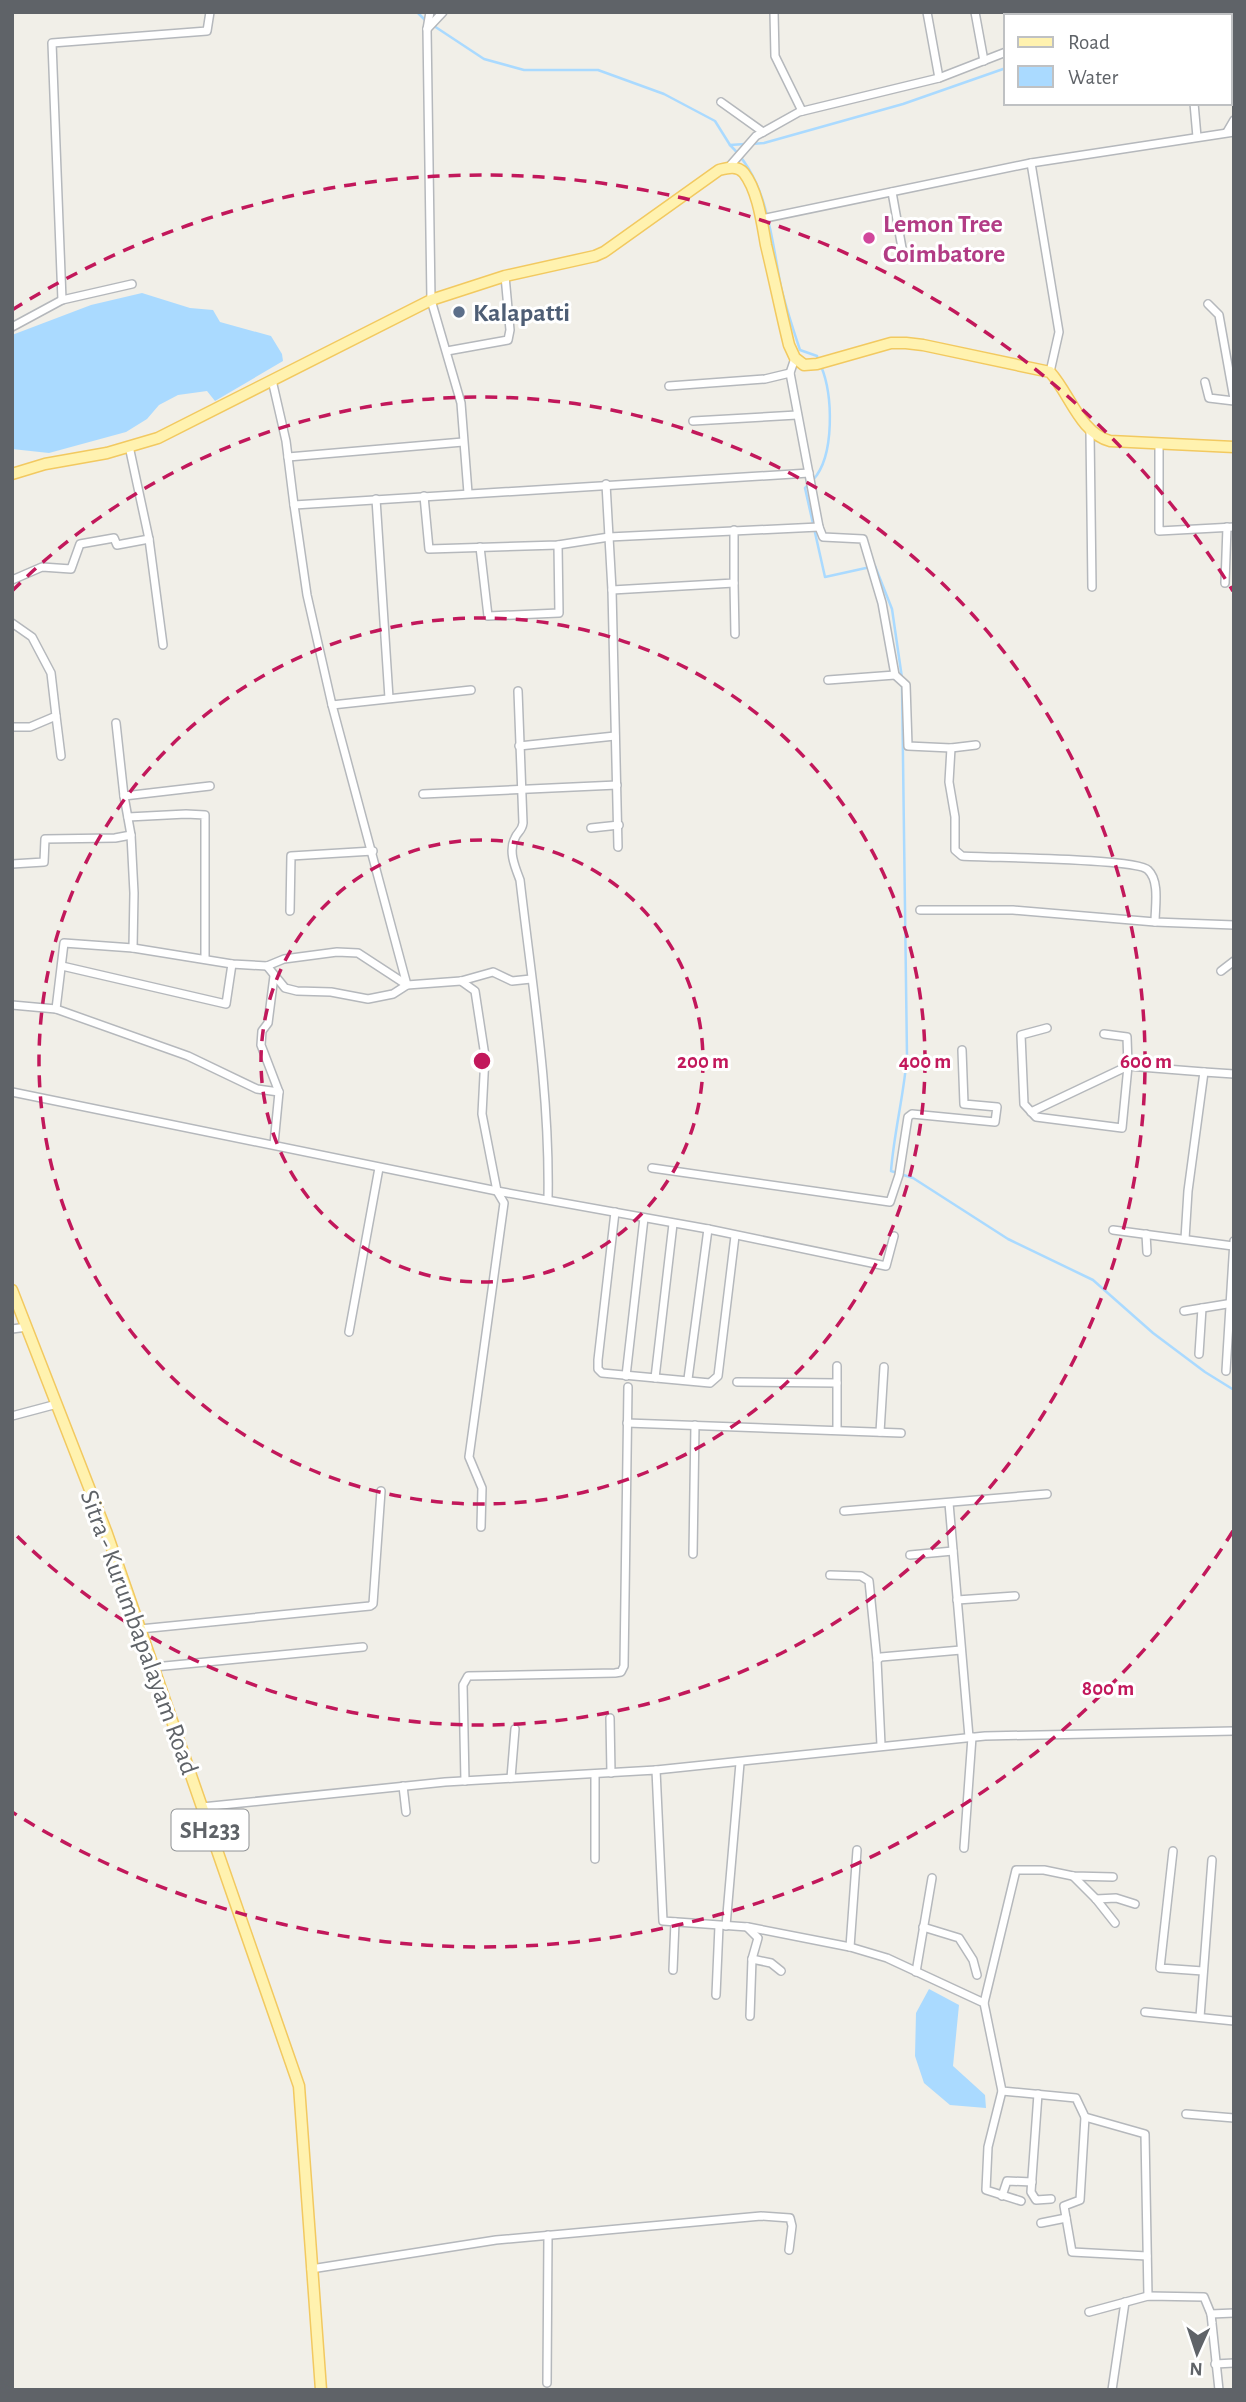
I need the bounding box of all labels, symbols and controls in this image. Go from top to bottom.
legend [1004,14,1232,105]
text: Road [1068,32,1110,53]
text: Water [1068,67,1118,88]
place label: Lemon Tree Coimbatore [883,211,1005,267]
marker: Lemon Tree Coimbatore [861,230,877,246]
place label: Kalapatti [473,300,570,326]
marker: Kalapatti [451,304,467,320]
centre of rings [470,1049,494,1073]
text: 200 m [677,1051,729,1072]
text: 400 m [899,1051,951,1072]
text: 600 m [1120,1051,1172,1072]
street label: Sitra - Kurumbapalayam Road [75,1487,203,1778]
text: 800 m [1082,1678,1134,1699]
road number: SH233 [172,1810,248,1851]
north arrow [1162,2318,1232,2388]
text: N [1189,2359,1203,2378]

